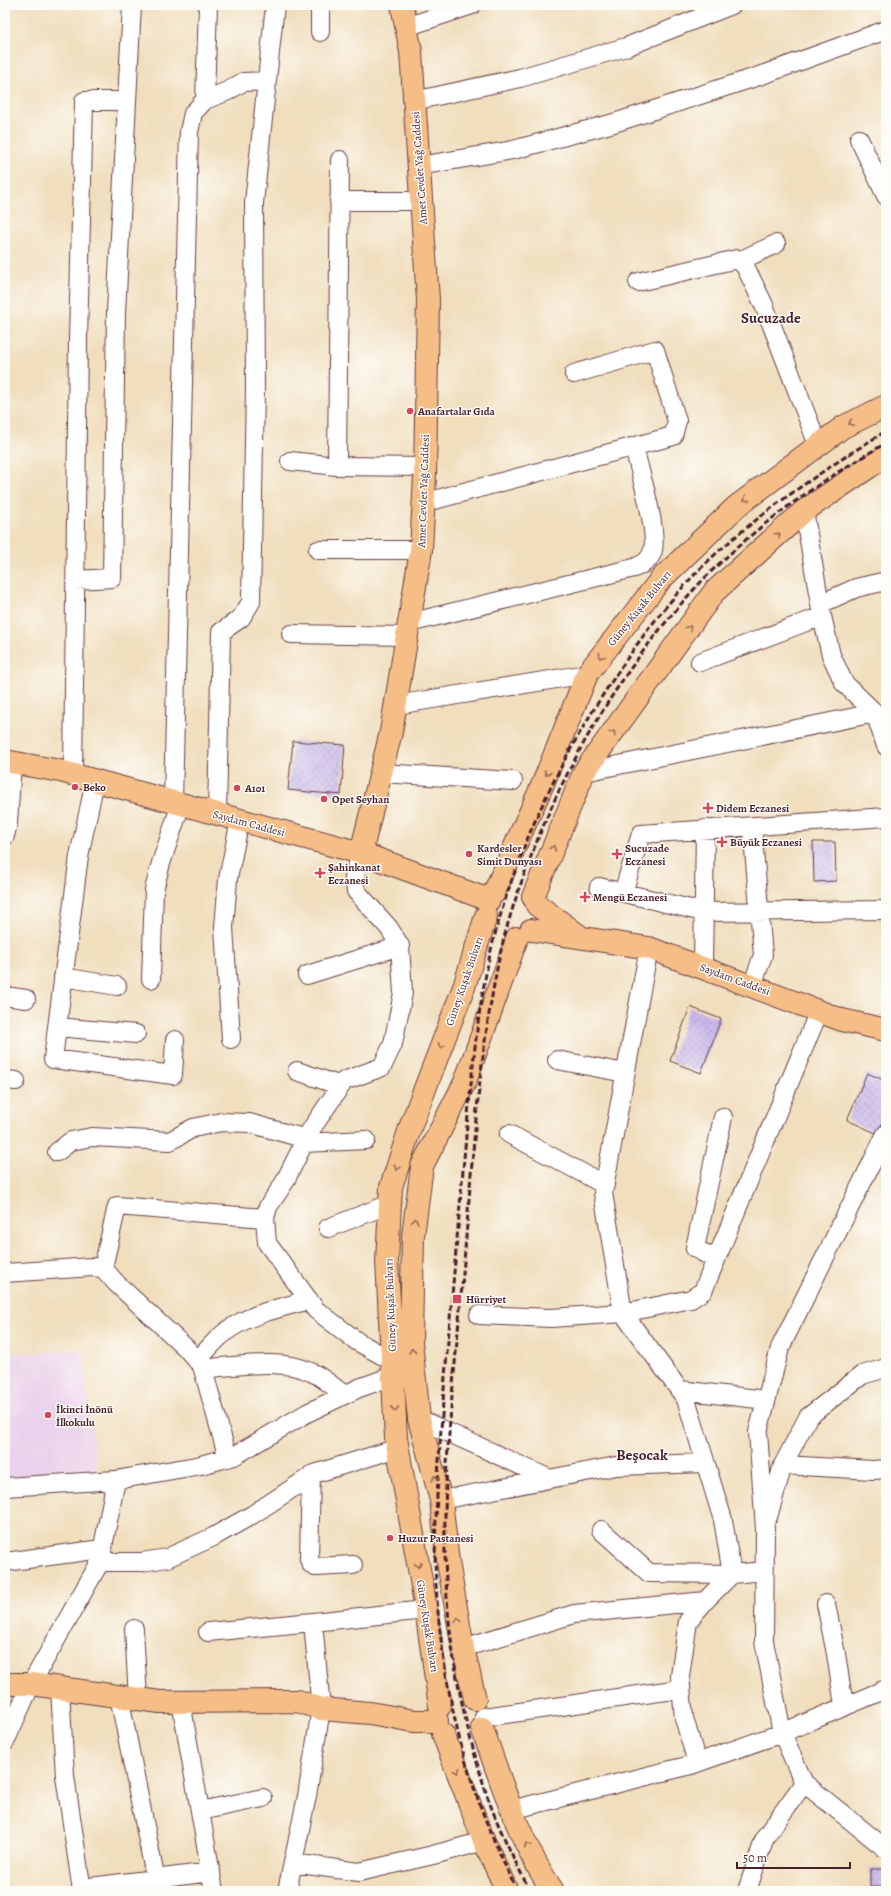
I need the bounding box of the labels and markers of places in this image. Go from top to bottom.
place label: Anafartalar Gıda [417,404,496,419]
marker: Anafartalar Gıda [405,406,415,416]
place label: Beko [83,780,106,795]
place label: A101 [244,781,265,796]
marker: Beko [70,782,80,792]
marker: A101 [232,783,242,793]
place label: Opet Seyhan [332,792,389,807]
marker: Opet Seyhan [319,794,329,804]
place label: Didem Eczanesi [716,801,789,816]
marker: Didem Eczanesi [703,803,713,813]
place label: Büyük Eczanesi [730,835,802,850]
marker: Büyük Eczanesi [717,837,727,847]
place label: Kardesler Simit Dunyası [477,841,542,869]
place label: Sucuzade Eczanesi [625,841,669,869]
marker: Kardesler Simit Dunyası [464,849,474,859]
marker: Sucuzade Eczanesi [612,849,622,859]
place label: Şahinkanat Eczanesi [328,860,381,888]
marker: Şahinkanat Eczanesi [315,868,325,878]
place label: Mengü Eczanesi [593,890,667,905]
marker: Mengü Eczanesi [580,892,590,902]
place label: Hürriyet [466,1292,506,1307]
marker: Hürriyet [451,1293,463,1305]
place label: İkinci İnönü İlkokulu [56,1402,114,1430]
marker: İkinci İnönü İlkokulu [43,1410,53,1420]
place label: Huzur Pastanesi [398,1531,473,1546]
marker: Huzur Pastanesi [385,1533,395,1543]

